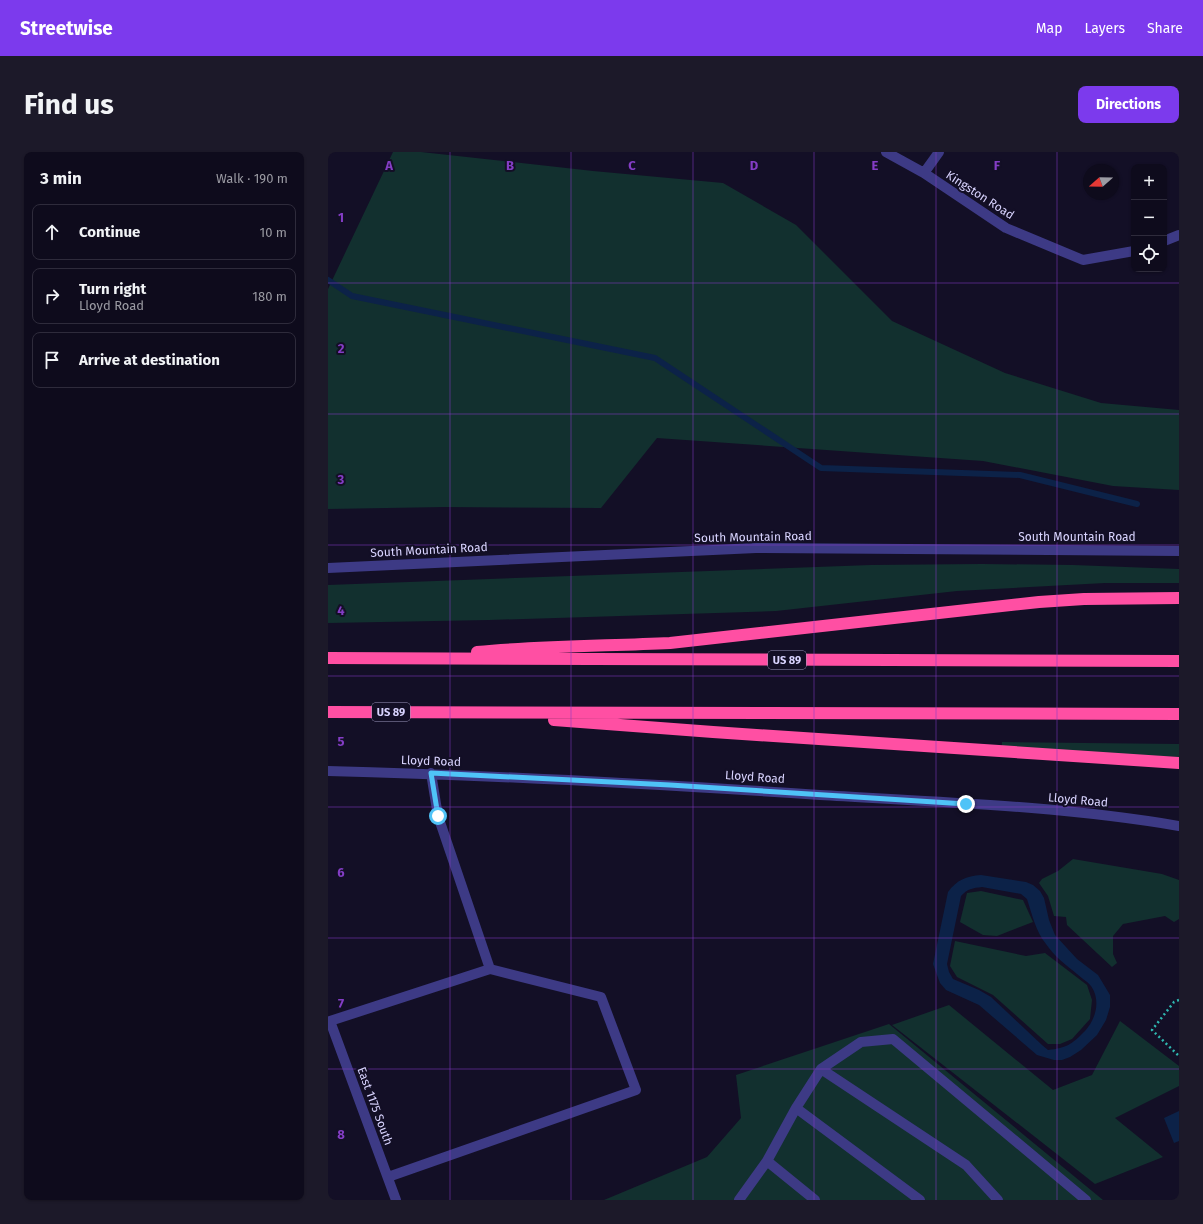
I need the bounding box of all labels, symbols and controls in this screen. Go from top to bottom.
text: Streetwise [20,17,113,40]
text: Map [1036,20,1062,37]
text: Layers [1084,20,1125,37]
text: Share [1147,20,1183,37]
button: Directions [1078,86,1179,123]
text: Find us [24,88,114,121]
text: A [384,158,393,173]
text: B [506,158,514,173]
text: C [628,158,636,173]
text: D [750,158,759,173]
text: E [872,158,879,173]
text: F [994,158,1001,173]
north arrow [1083,164,1119,200]
map controls [1131,164,1167,272]
button: + [1131,164,1167,200]
text: 3 min [40,168,82,189]
street label: Kingston Road [943,168,1017,222]
text: Walk · 190 m [216,171,288,186]
button: − [1131,200,1167,236]
text: 1 [338,210,344,225]
icon: ahead [41,221,63,243]
text: Continue [79,223,140,241]
text: 10 m [260,225,287,240]
button: locate [1131,236,1167,272]
text: Turn right [79,280,146,298]
icon: right [41,285,63,307]
text: 180 m [252,289,287,304]
text: Lloyd Road [79,298,144,313]
text: 2 [338,341,345,356]
icon: arrive [41,349,63,371]
text: Arrive at destination [79,351,220,369]
text: 3 [337,472,345,487]
street label: South Mountain Road [694,529,812,545]
street label: South Mountain Road [1018,530,1136,544]
street label: South Mountain Road [370,540,488,560]
text: 4 [337,603,345,618]
road number: US 89 [768,651,806,669]
road number: US 89 [372,703,410,721]
text: 5 [338,734,345,749]
street label: Lloyd Road [401,753,461,769]
street label: Lloyd Road [725,768,785,786]
street label: Lloyd Road [1047,790,1109,810]
route end [957,795,975,813]
route start [429,807,447,825]
text: 6 [337,865,345,880]
text: 7 [338,996,344,1011]
street label: East 1175 South [354,1065,396,1147]
text: 8 [337,1127,345,1142]

